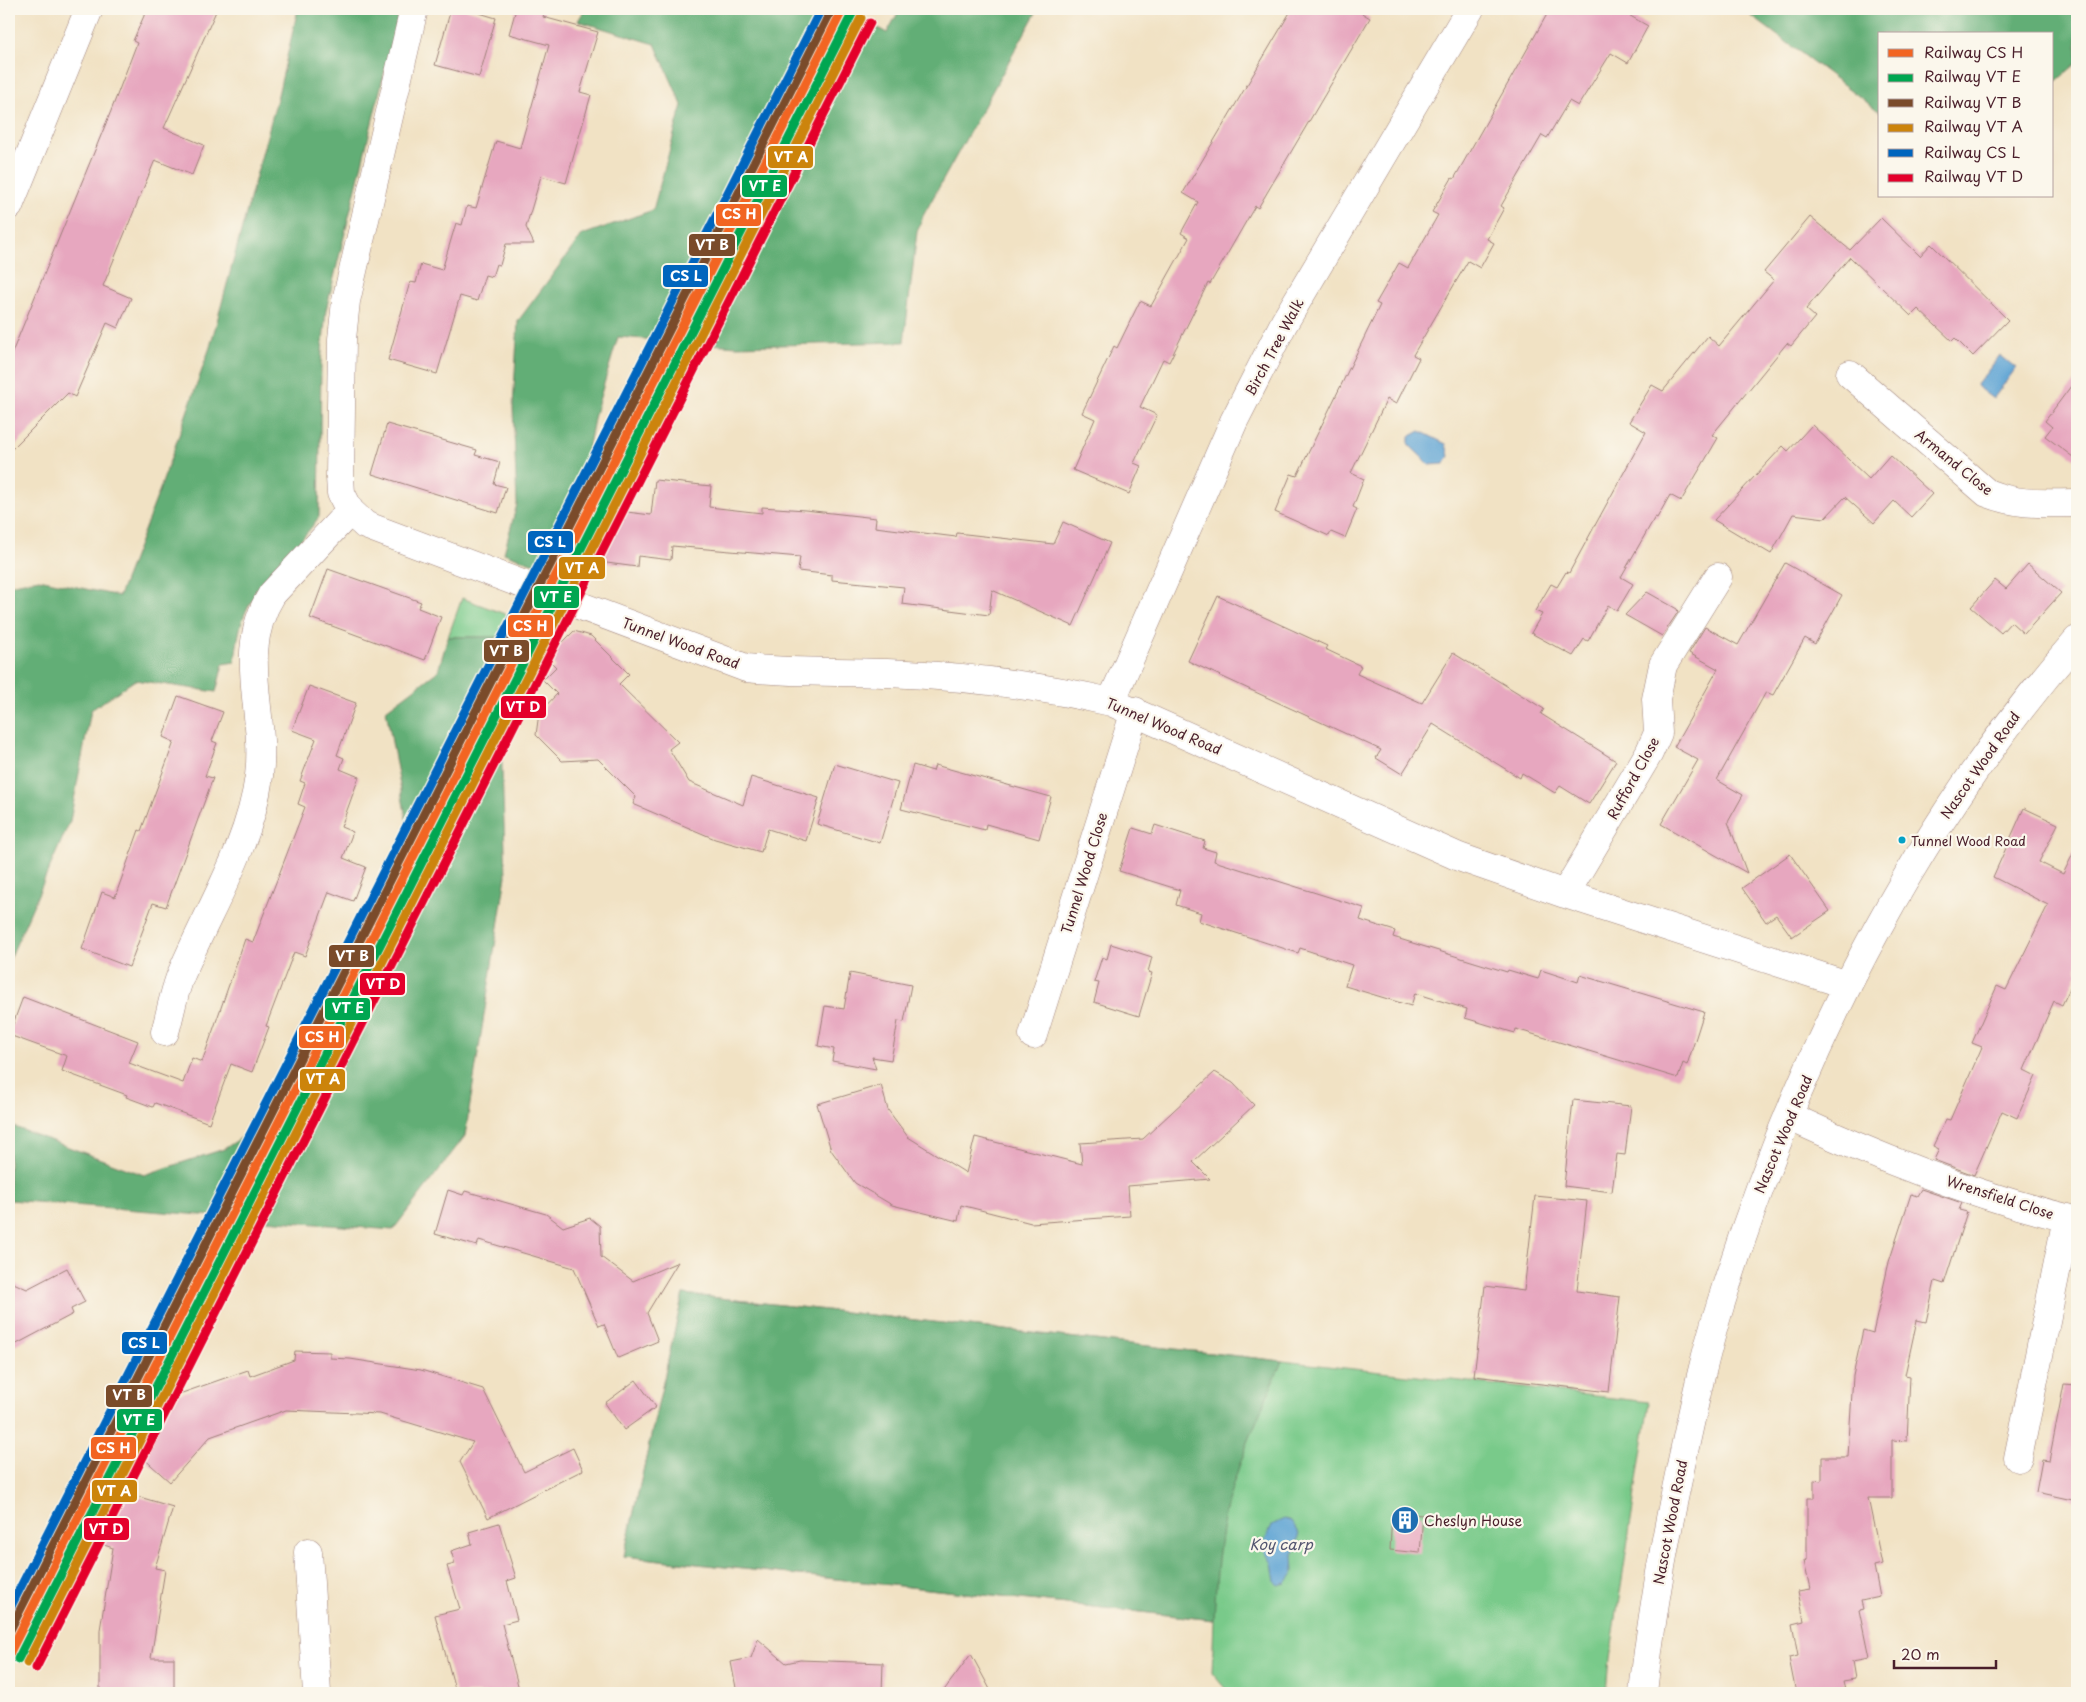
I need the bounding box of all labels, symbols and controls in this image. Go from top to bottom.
legend [1878,32,2054,198]
text: Railway CS H [1924,40,2023,63]
text: Railway VT E [1924,64,2021,87]
text: Railway VT B [1924,90,2021,113]
text: Railway VT A [1924,114,2023,137]
text: Railway CS L [1924,140,2020,163]
line badge: VT A [767,145,814,169]
text: VT A [774,146,808,167]
text: Railway VT D [1924,164,2023,187]
line badge: VT E [741,174,788,198]
text: VT E [749,175,781,196]
line badge: CS H [715,203,762,227]
text: CS H [722,203,756,224]
line badge: VT B [688,233,736,257]
text: VT B [695,234,729,255]
line badge: CS L [662,264,709,288]
text: CS L [670,265,702,286]
street label: Birch Tree Walk [1239,294,1309,399]
street label: Armand Close [1910,424,1998,500]
line badge: CS L [527,530,574,554]
text: CS L [534,531,566,552]
line badge: VT A [558,556,606,580]
text: VT A [565,557,599,578]
line badge: VT E [533,585,580,609]
text: VT E [540,586,572,607]
street label: Tunnel Wood Road [619,612,743,674]
line badge: CS H [507,614,554,638]
text: CS H [513,615,547,636]
line badge: VT B [483,639,530,663]
text: VT B [489,640,523,661]
street label: Tunnel Wood Road [1103,692,1225,760]
line badge: VT D [500,695,547,719]
text: VT D [506,696,540,717]
street label: Nascot Wood Road [1935,707,2025,823]
street label: Rufford Close [1602,733,1664,823]
street label: Tunnel Wood Close [1056,810,1112,936]
place label: Tunnel Wood Road [1911,831,2026,850]
marker: Tunnel Wood Road [1897,835,1907,845]
line badge: VT B [328,944,375,968]
text: VT B [335,945,369,966]
line badge: VT D [359,972,406,996]
text: VT D [366,973,400,994]
line badge: VT E [324,997,371,1021]
text: VT E [332,997,364,1018]
line badge: CS H [298,1025,345,1049]
text: CS H [305,1026,339,1047]
line badge: VT A [299,1068,346,1092]
text: VT A [306,1068,340,1089]
street label: Nascot Wood Road [1749,1072,1817,1196]
street label: Wrensfield Close [1944,1170,2056,1224]
line badge: CS L [121,1331,168,1355]
text: CS L [128,1332,160,1353]
line badge: VT B [105,1384,153,1408]
text: VT B [112,1384,146,1405]
line badge: VT E [116,1408,163,1432]
text: VT E [123,1409,155,1430]
line badge: CS H [90,1436,137,1460]
text: CS H [96,1437,130,1458]
street label: Nascot Wood Road [1648,1458,1692,1586]
line badge: VT A [91,1479,138,1503]
text: VT A [97,1480,131,1501]
building icon: Cheslyn House [1390,1505,1420,1535]
place label: Cheslyn House [1424,1510,1522,1531]
line badge: VT D [83,1517,130,1541]
text: VT D [89,1518,123,1539]
water label: Koy carp [1249,1532,1313,1555]
scale bar [1894,1637,1996,1669]
text: 20 m [1901,1642,1940,1665]

